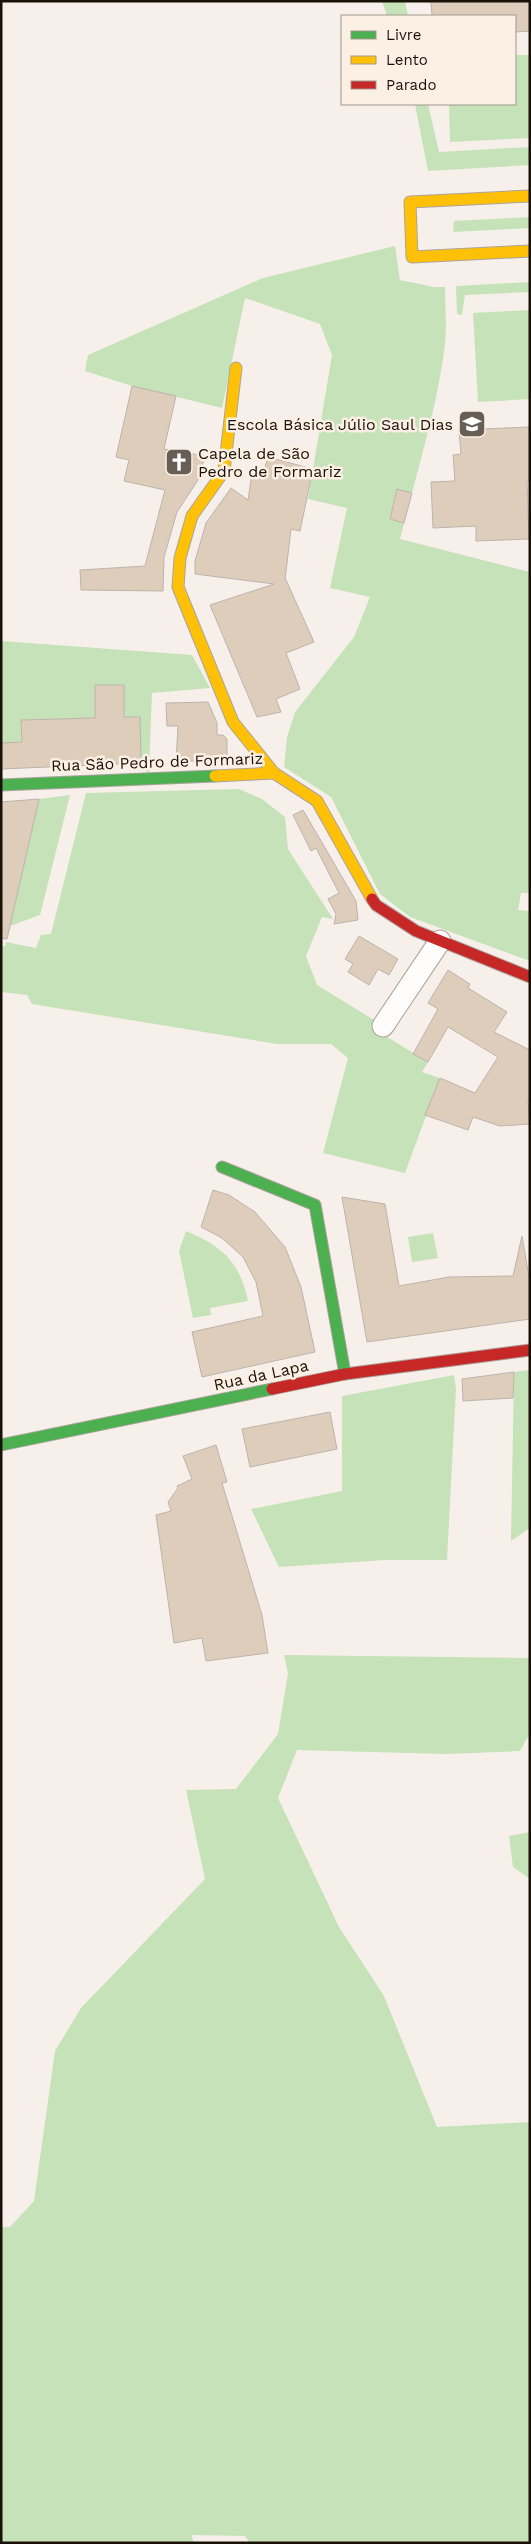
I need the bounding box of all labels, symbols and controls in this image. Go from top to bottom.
legend [341,15,516,105]
text: Livre [386,26,421,44]
text: Lento [386,51,428,69]
text: Parado [386,76,436,94]
school or university icon: Escola Básica Júlio Saul Dias [457,409,487,439]
place label: Escola Básica Júlio Saul Dias [227,415,453,434]
place label: Capela de São Pedro de Formariz [198,444,342,481]
church icon: Capela de São Pedro de Formariz [164,447,194,477]
street label: Rua São Pedro de Formariz [51,749,263,775]
street label: Rua da Lapa [212,1356,310,1394]

